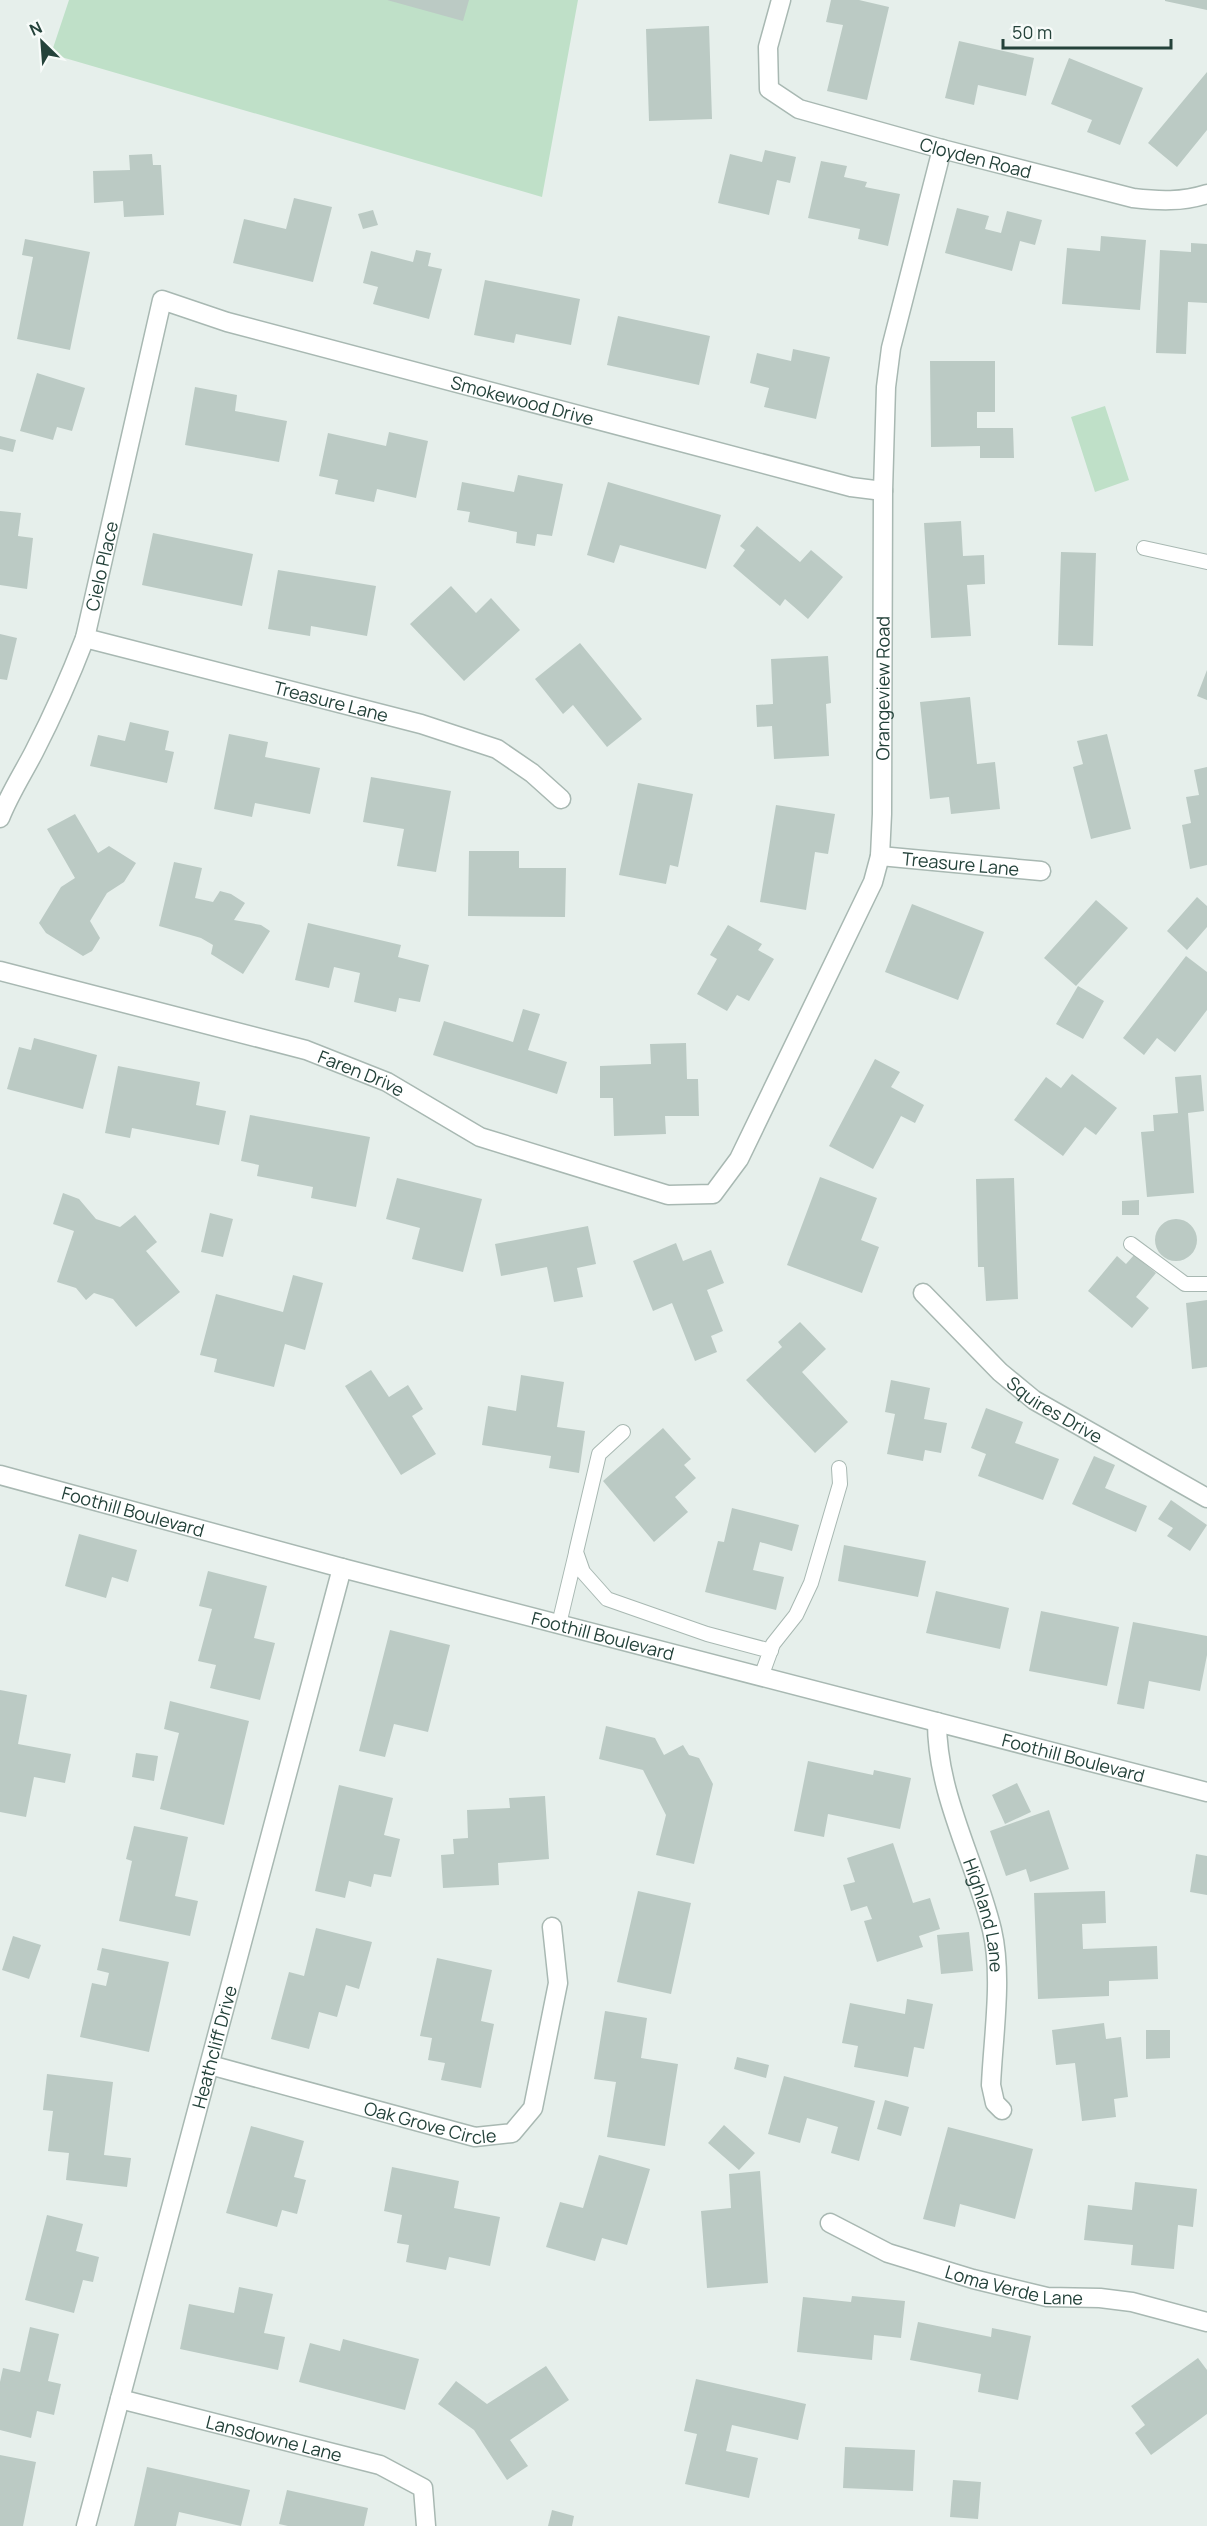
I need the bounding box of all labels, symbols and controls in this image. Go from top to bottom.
north arrow [12,12,72,72]
scale bar [1003,12,1171,50]
text: N [26,16,46,41]
text: 50 m [1012,20,1052,44]
street label: Cloyden Road [917,131,1034,183]
street label: Smokewood Drive [448,370,597,430]
street label: Cielo Place [80,519,123,613]
street label: Orangeview Road [870,616,895,760]
street label: Treasure Lane [271,675,391,727]
street label: Treasure Lane [901,846,1020,881]
street label: Faren Drive [315,1044,409,1102]
street label: Squires Drive [1002,1371,1107,1448]
street label: Foothill Boulevard [59,1480,207,1542]
street label: Foothill Boulevard [529,1606,677,1666]
street label: Foothill Boulevard [999,1727,1147,1787]
street label: Highland Lane [958,1855,1009,1973]
street label: Heathcliff Drive [186,1983,242,2111]
street label: Oak Grove Circle [361,2095,497,2149]
street label: Loma Verde Lane [942,2259,1083,2310]
street label: Lansdowne Lane [204,2409,345,2467]

